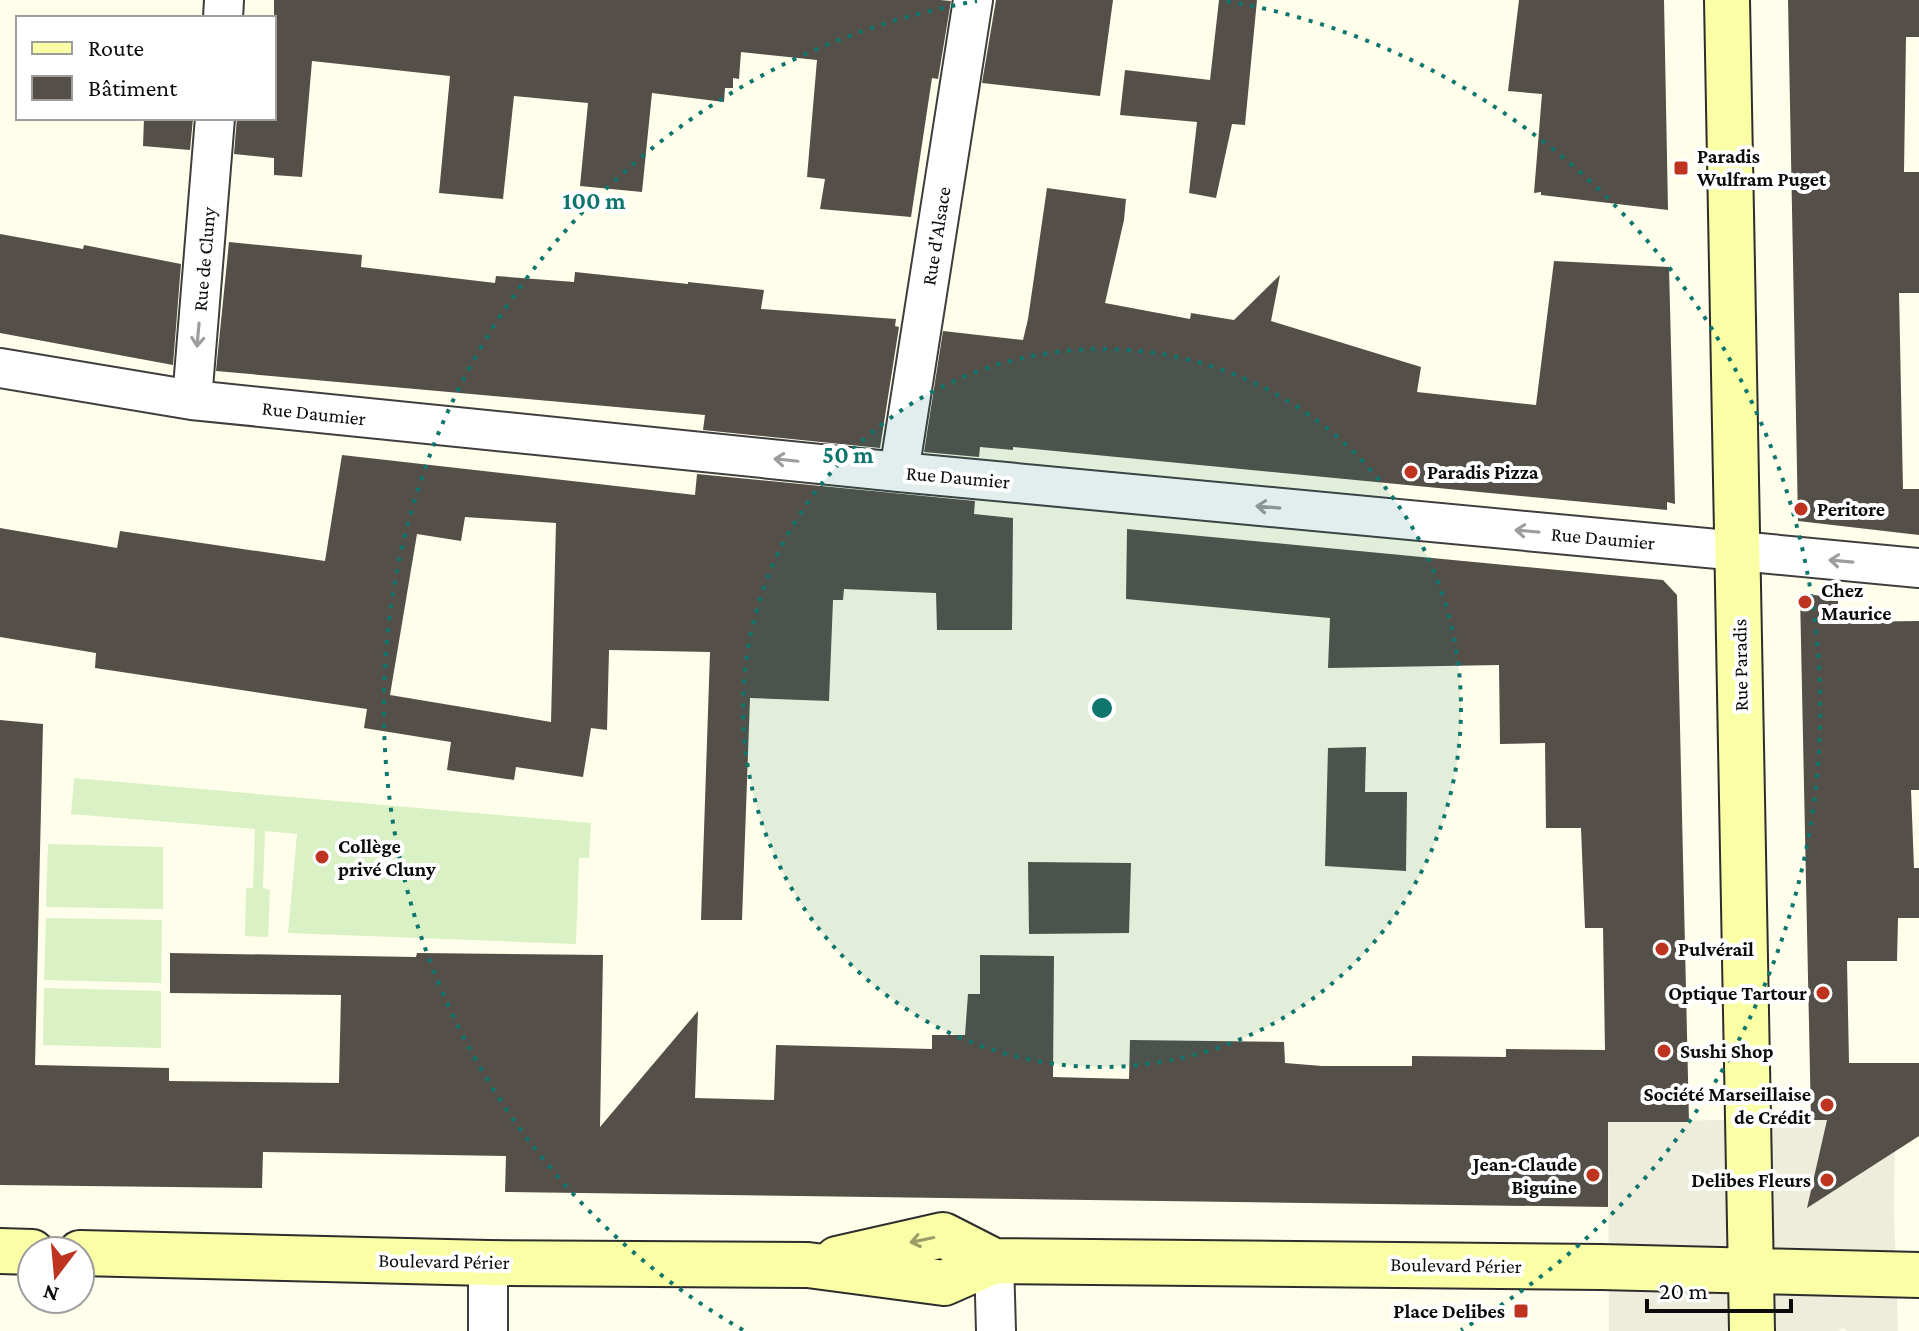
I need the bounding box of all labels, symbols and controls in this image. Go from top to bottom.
legend [16,16,276,120]
text: Route [88,34,144,61]
text: Bâtiment [88,74,178,101]
place label: Paradis Wulfram Puget [1696,145,1827,190]
marker: Paradis Wulfram Puget [1672,159,1690,177]
street label: Rue d'Alsace [917,185,955,287]
text: 100 m [562,187,626,214]
street label: Rue de Cluny [188,205,221,312]
one-way arrow [190,321,205,348]
street label: Rue Daumier [261,397,367,429]
text: 50 m [822,441,874,468]
one-way arrow [773,453,800,468]
street label: Rue Daumier [905,461,1011,493]
place label: Paradis Pizza [1427,461,1539,483]
marker: Paradis Pizza [1402,463,1420,481]
place label: Peritore [1817,498,1885,520]
one-way arrow [1255,499,1282,514]
marker: Peritore [1792,500,1810,518]
street label: Rue Daumier [1550,522,1656,554]
one-way arrow [1514,523,1541,538]
one-way arrow [1828,554,1855,569]
place label: Chez Maurice [1821,579,1891,624]
marker: Chez Maurice [1796,593,1814,611]
street label: Rue Paradis [1728,618,1752,711]
centre of rings [1088,694,1116,722]
place label: Collège privé Cluny [338,835,436,880]
marker: Collège privé Cluny [313,848,331,866]
place label: Pulvérail [1678,938,1754,960]
marker: Pulvérail [1653,940,1671,958]
place label: Optique Tartour [1668,982,1807,1004]
marker: Optique Tartour [1814,984,1832,1002]
place label: Sushi Shop [1680,1040,1774,1062]
marker: Sushi Shop [1655,1042,1673,1060]
place label: Société Marseillaise de Crédit [1644,1083,1812,1128]
marker: Société Marseillaise de Crédit [1818,1096,1836,1114]
place label: Jean-Claude Biguine [1471,1153,1577,1198]
marker: Jean-Claude Biguine [1584,1166,1602,1184]
place label: Delibes Fleurs [1691,1169,1811,1191]
marker: Delibes Fleurs [1818,1171,1836,1189]
one-way arrow [910,1233,936,1248]
north arrow [16,1235,96,1315]
street label: Boulevard Périer [378,1249,510,1273]
street label: Boulevard Périer [1390,1253,1522,1277]
scale bar [1647,1263,1791,1313]
text: 20 m [1659,1277,1708,1304]
text: N [40,1280,61,1308]
place label: Place Delibes [1393,1300,1505,1322]
marker: Place Delibes [1512,1302,1530,1320]

